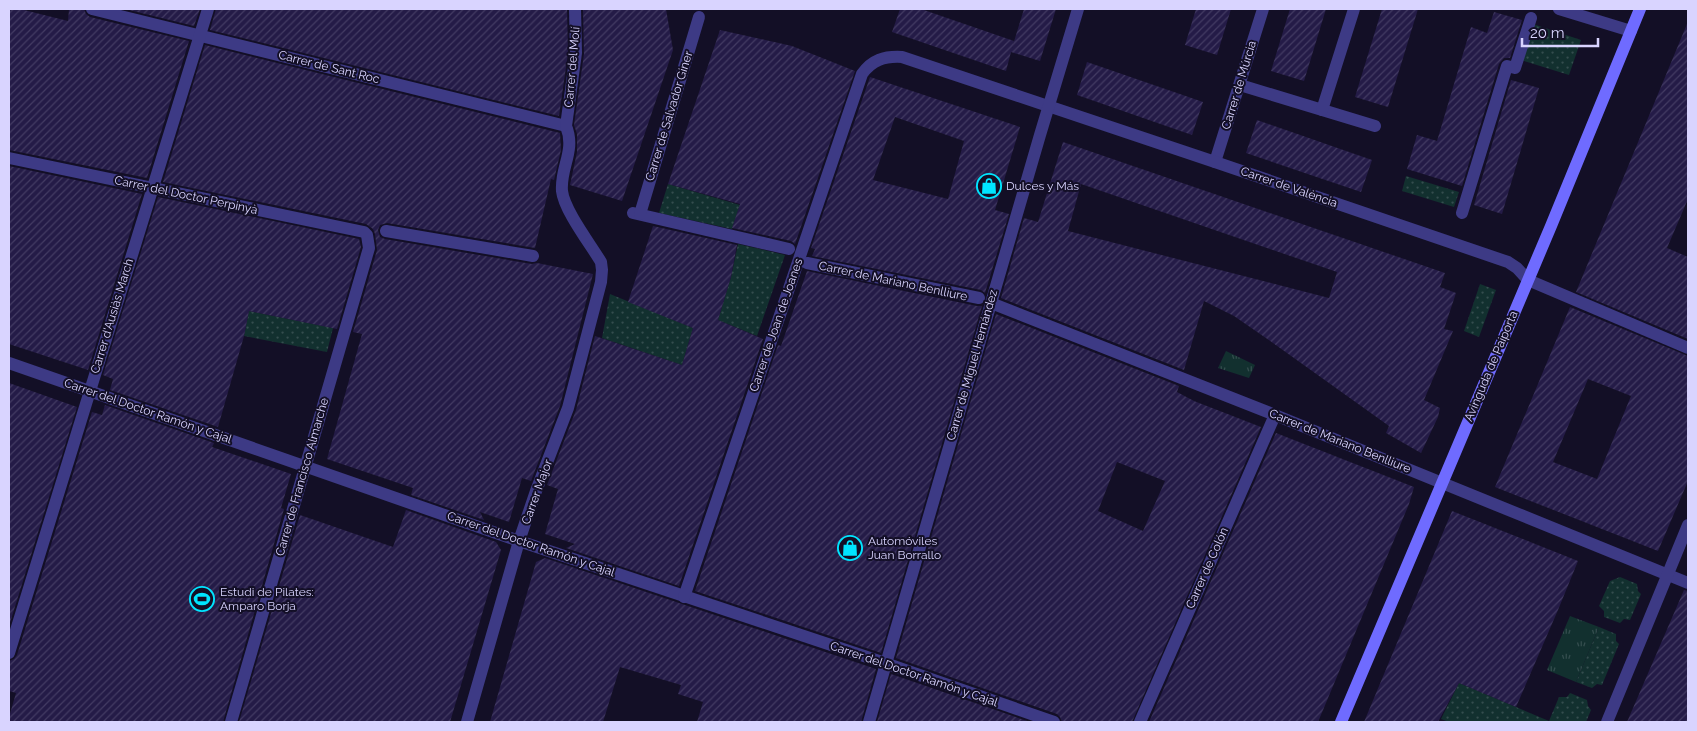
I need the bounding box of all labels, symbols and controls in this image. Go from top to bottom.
scale bar [1522,15,1598,47]
text: 20 m [1530,24,1565,42]
street label: Carrer del Molí [561,26,583,108]
street label: Carrer de Múrcia [1219,39,1259,131]
street label: Carrer de Sant Roc [277,48,381,86]
street label: Carrer de Salvador Giner [643,48,696,183]
street label: Carrer de València [1239,164,1339,210]
street label: Carrer del Doctor Perpinyà [113,173,259,217]
shop icon: Dulces y Más [976,173,1002,199]
place label: Dulces y Más [1006,179,1079,193]
street label: Carrer de Joan de Joanes [747,256,805,394]
street label: Carrer d'Ausiàs March [88,257,136,375]
street label: Carrer de Mariano Benlliure [817,258,969,304]
street label: Carrer de Miguel Hernández [944,288,1000,442]
street label: Avinguda de Paiporta [1461,309,1521,423]
street label: Carrer del Doctor Ramón y Cajal [62,376,234,447]
street label: Carrer de Francisco Almarche [273,396,331,558]
street label: Carrer de Mariano Benlliure [1267,406,1413,476]
street label: Carrer Major [519,457,555,526]
street label: Carrer del Doctor Ramón y Cajal [445,509,617,580]
street label: Carrer de Colón [1183,525,1231,611]
place label: Automóviles Juan Borrallo [868,534,941,562]
shop icon: Automóviles Juan Borrallo [837,535,863,561]
place label: Estudi de Pilates: Amparo Borja [220,585,314,613]
sports icon: Estudi de Pilates: Amparo Borja [189,586,215,612]
street label: Carrer del Doctor Ramón y Cajal [828,639,1000,710]

